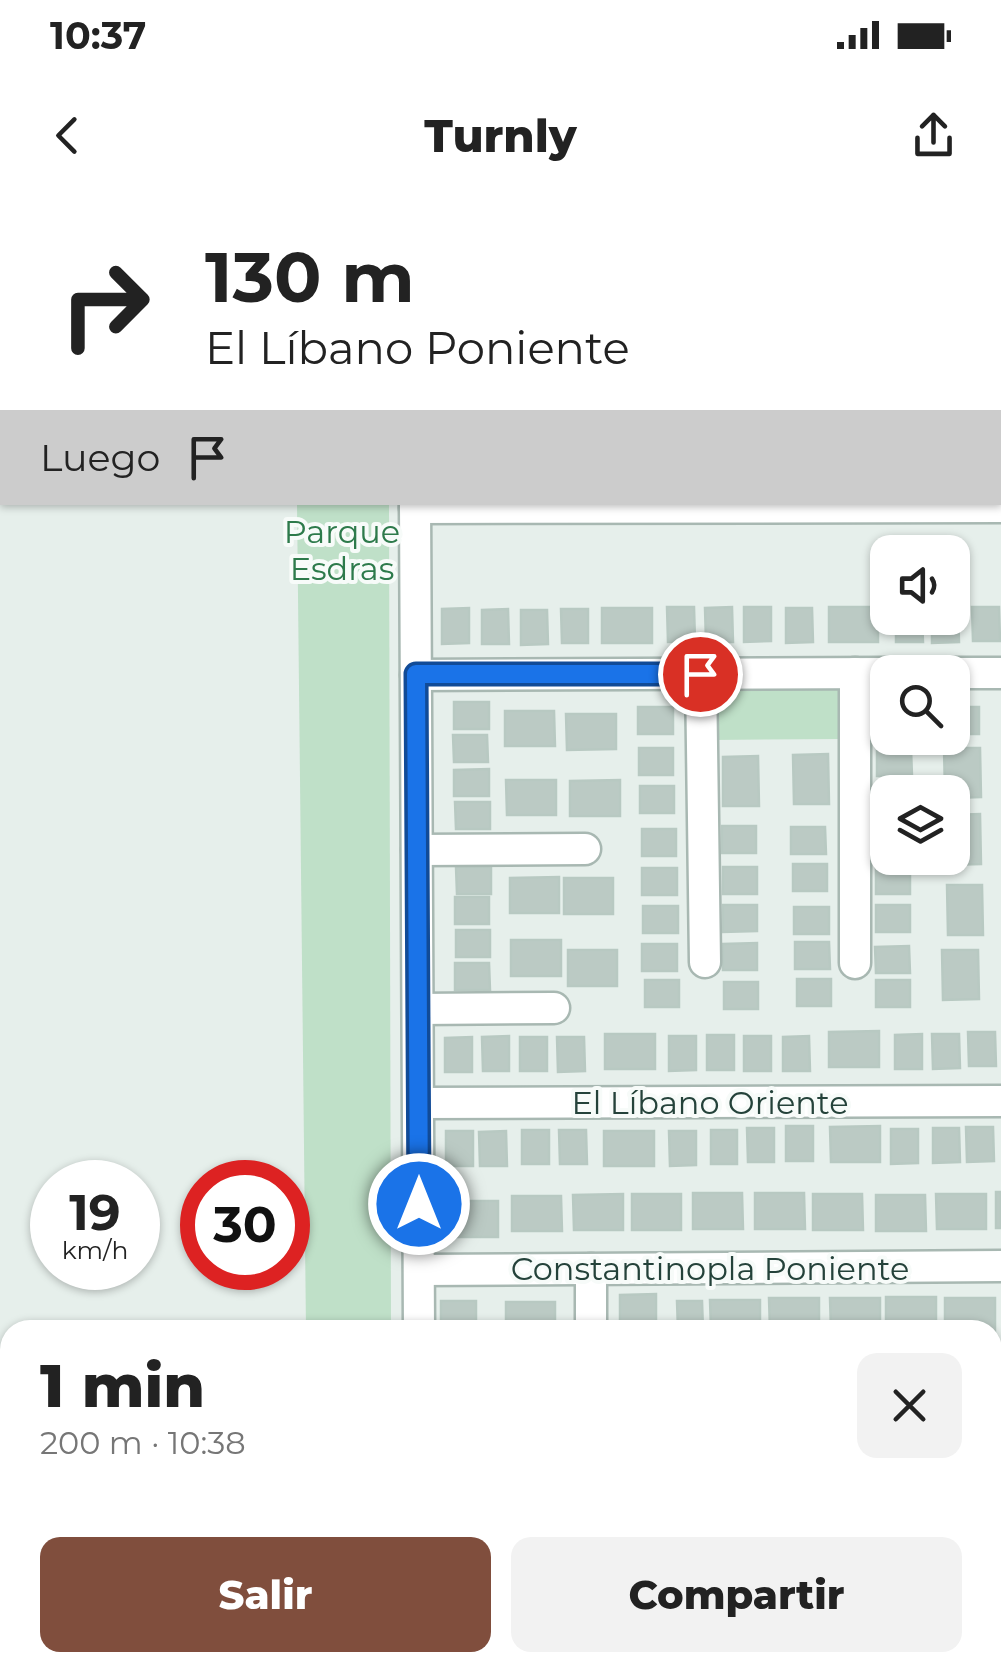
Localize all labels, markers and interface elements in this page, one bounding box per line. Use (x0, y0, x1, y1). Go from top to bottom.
text: 10:37 (50, 12, 146, 59)
icon: back (40, 108, 95, 163)
text: Turnly (424, 108, 577, 163)
icon: share (906, 108, 961, 163)
text: 130 m (205, 234, 415, 320)
icon: right (40, 240, 170, 370)
text: El Líbano Poniente (205, 320, 630, 375)
icon: arrive (180, 430, 235, 485)
text: Luego (40, 434, 160, 481)
park label: Parque Esdras (284, 512, 400, 588)
map controls (870, 535, 970, 875)
button: sound (870, 535, 970, 635)
pin (658, 632, 743, 717)
icon: arrive (673, 647, 728, 702)
button: search (870, 655, 970, 755)
button: layers (870, 775, 970, 875)
street label: El Líbano Oriente (571, 1083, 849, 1122)
position arrow (367, 1152, 471, 1256)
speed limit sign: 30 (180, 1160, 310, 1290)
text: 19 (69, 1182, 121, 1243)
text: km/h (62, 1235, 128, 1265)
street label: Constantinopla Poniente (511, 1249, 909, 1288)
text: 1 min (40, 1349, 205, 1422)
button: close (857, 1353, 962, 1458)
text: 200 m · 10:38 (40, 1423, 246, 1462)
button: Salir (40, 1537, 491, 1652)
button: Compartir (511, 1537, 962, 1652)

